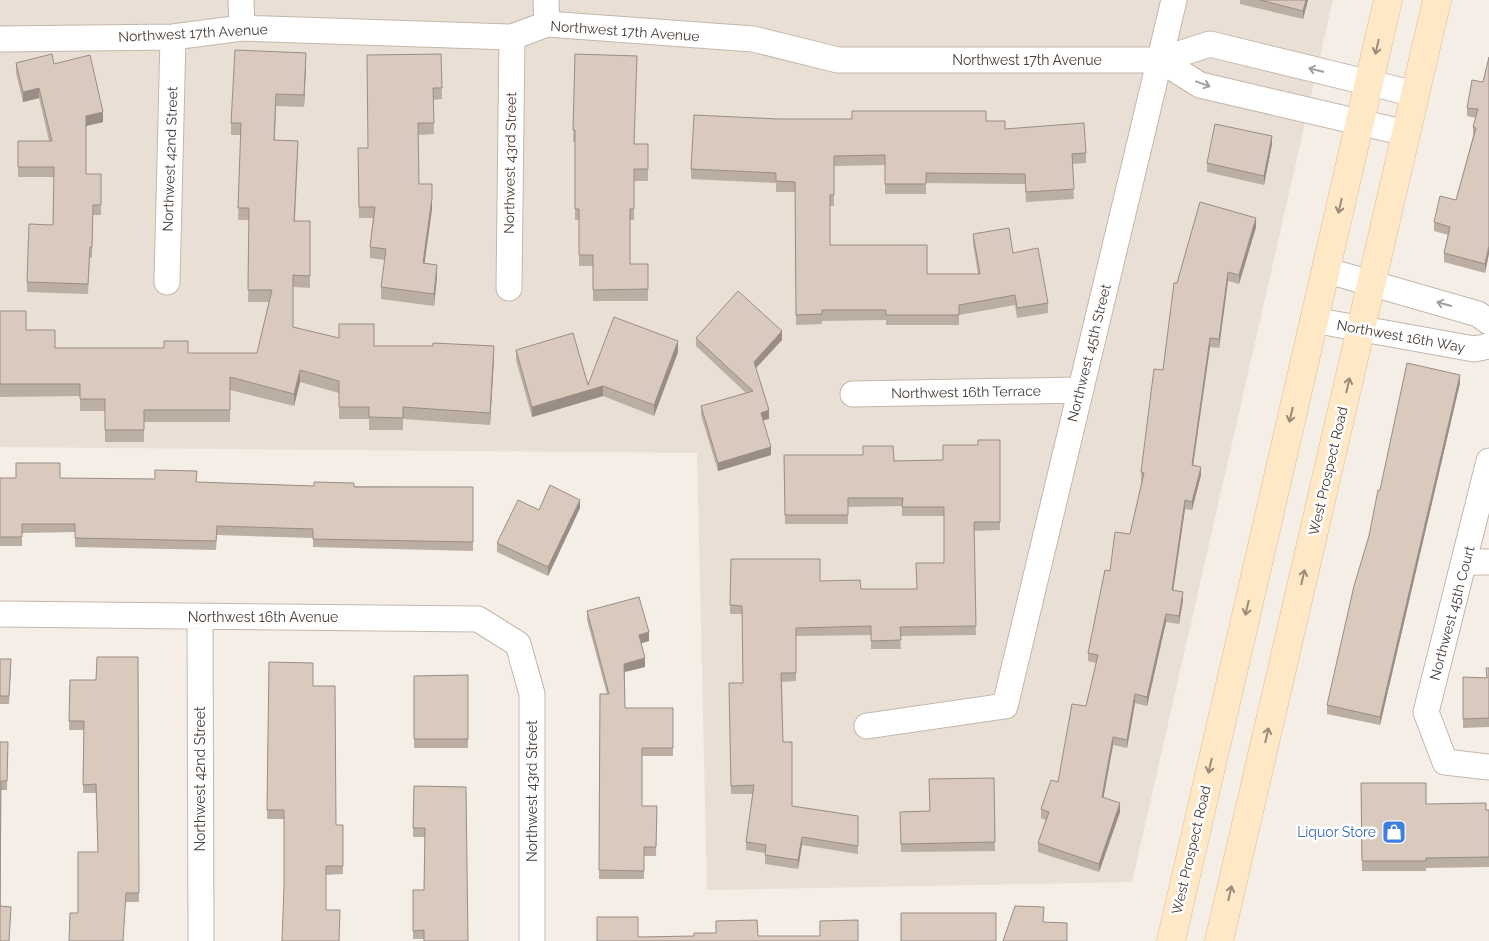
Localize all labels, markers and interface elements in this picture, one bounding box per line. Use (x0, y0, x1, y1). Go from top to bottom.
street label: Northwest 17th Avenue (550, 18, 700, 44)
street label: Northwest 17th Avenue (118, 21, 268, 45)
one-way arrow (1372, 39, 1381, 55)
street label: Northwest 17th Avenue (952, 52, 1102, 68)
one-way arrow (1309, 65, 1325, 74)
one-way arrow (1195, 80, 1210, 89)
street label: Northwest 42nd Street (159, 86, 181, 232)
street label: Northwest 43rd Street (501, 92, 519, 234)
one-way arrow (1335, 197, 1344, 213)
street label: Northwest 45th Street (1064, 282, 1114, 424)
one-way arrow (1437, 299, 1453, 309)
street label: Northwest 16th Way (1335, 317, 1467, 355)
one-way arrow (1344, 377, 1353, 393)
street label: Northwest 16th Terrace (891, 383, 1041, 401)
street label: West Prospect Road (1305, 405, 1351, 537)
one-way arrow (1286, 407, 1295, 423)
street label: Northwest 45th Court (1426, 544, 1478, 682)
one-way arrow (1299, 569, 1308, 585)
one-way arrow (1242, 599, 1251, 615)
street label: Northwest 16th Avenue (188, 609, 338, 625)
street label: Northwest 42nd Street (192, 706, 208, 852)
street label: Northwest 43rd Street (524, 720, 540, 862)
one-way arrow (1263, 728, 1272, 744)
one-way arrow (1205, 757, 1214, 773)
street label: West Prospect Road (1168, 784, 1214, 916)
shop icon: Liquor Store (1381, 819, 1407, 845)
place label: Liquor Store (1297, 824, 1376, 840)
one-way arrow (1226, 886, 1235, 902)

